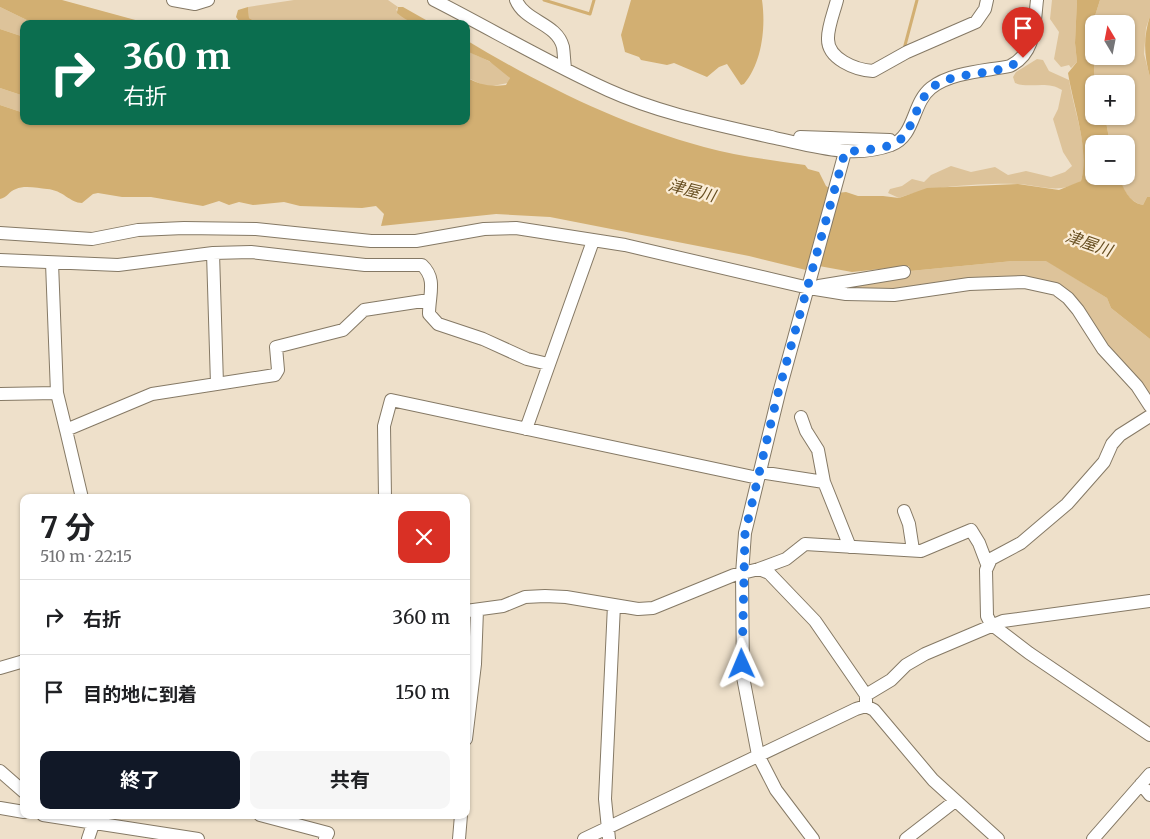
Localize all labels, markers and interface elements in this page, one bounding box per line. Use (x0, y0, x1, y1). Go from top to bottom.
pin (1002, 7, 1044, 58)
icon: arrive (1009, 14, 1037, 42)
north arrow (1085, 15, 1135, 65)
map controls (1085, 15, 1135, 185)
text: 360 m (123, 35, 231, 79)
icon: right (40, 40, 105, 105)
button: + (1085, 75, 1135, 125)
text: 右折 (123, 82, 167, 110)
button: − (1085, 135, 1135, 185)
water label: 津屋川 (666, 174, 720, 206)
water label: 津屋川 (1063, 226, 1117, 261)
text: 7 分 (40, 508, 95, 546)
button: close (398, 511, 450, 563)
text: 510 m · 22:15 (40, 546, 132, 566)
icon: right (40, 603, 68, 631)
text: 360 m (392, 605, 450, 629)
text: 右折 (83, 607, 121, 631)
position arrow (715, 637, 767, 689)
icon: arrive (40, 678, 68, 706)
text: 150 m (396, 680, 450, 704)
text: 目的地に到着 (83, 682, 197, 706)
button: 終了 (40, 751, 240, 809)
button: 共有 (250, 751, 450, 809)

